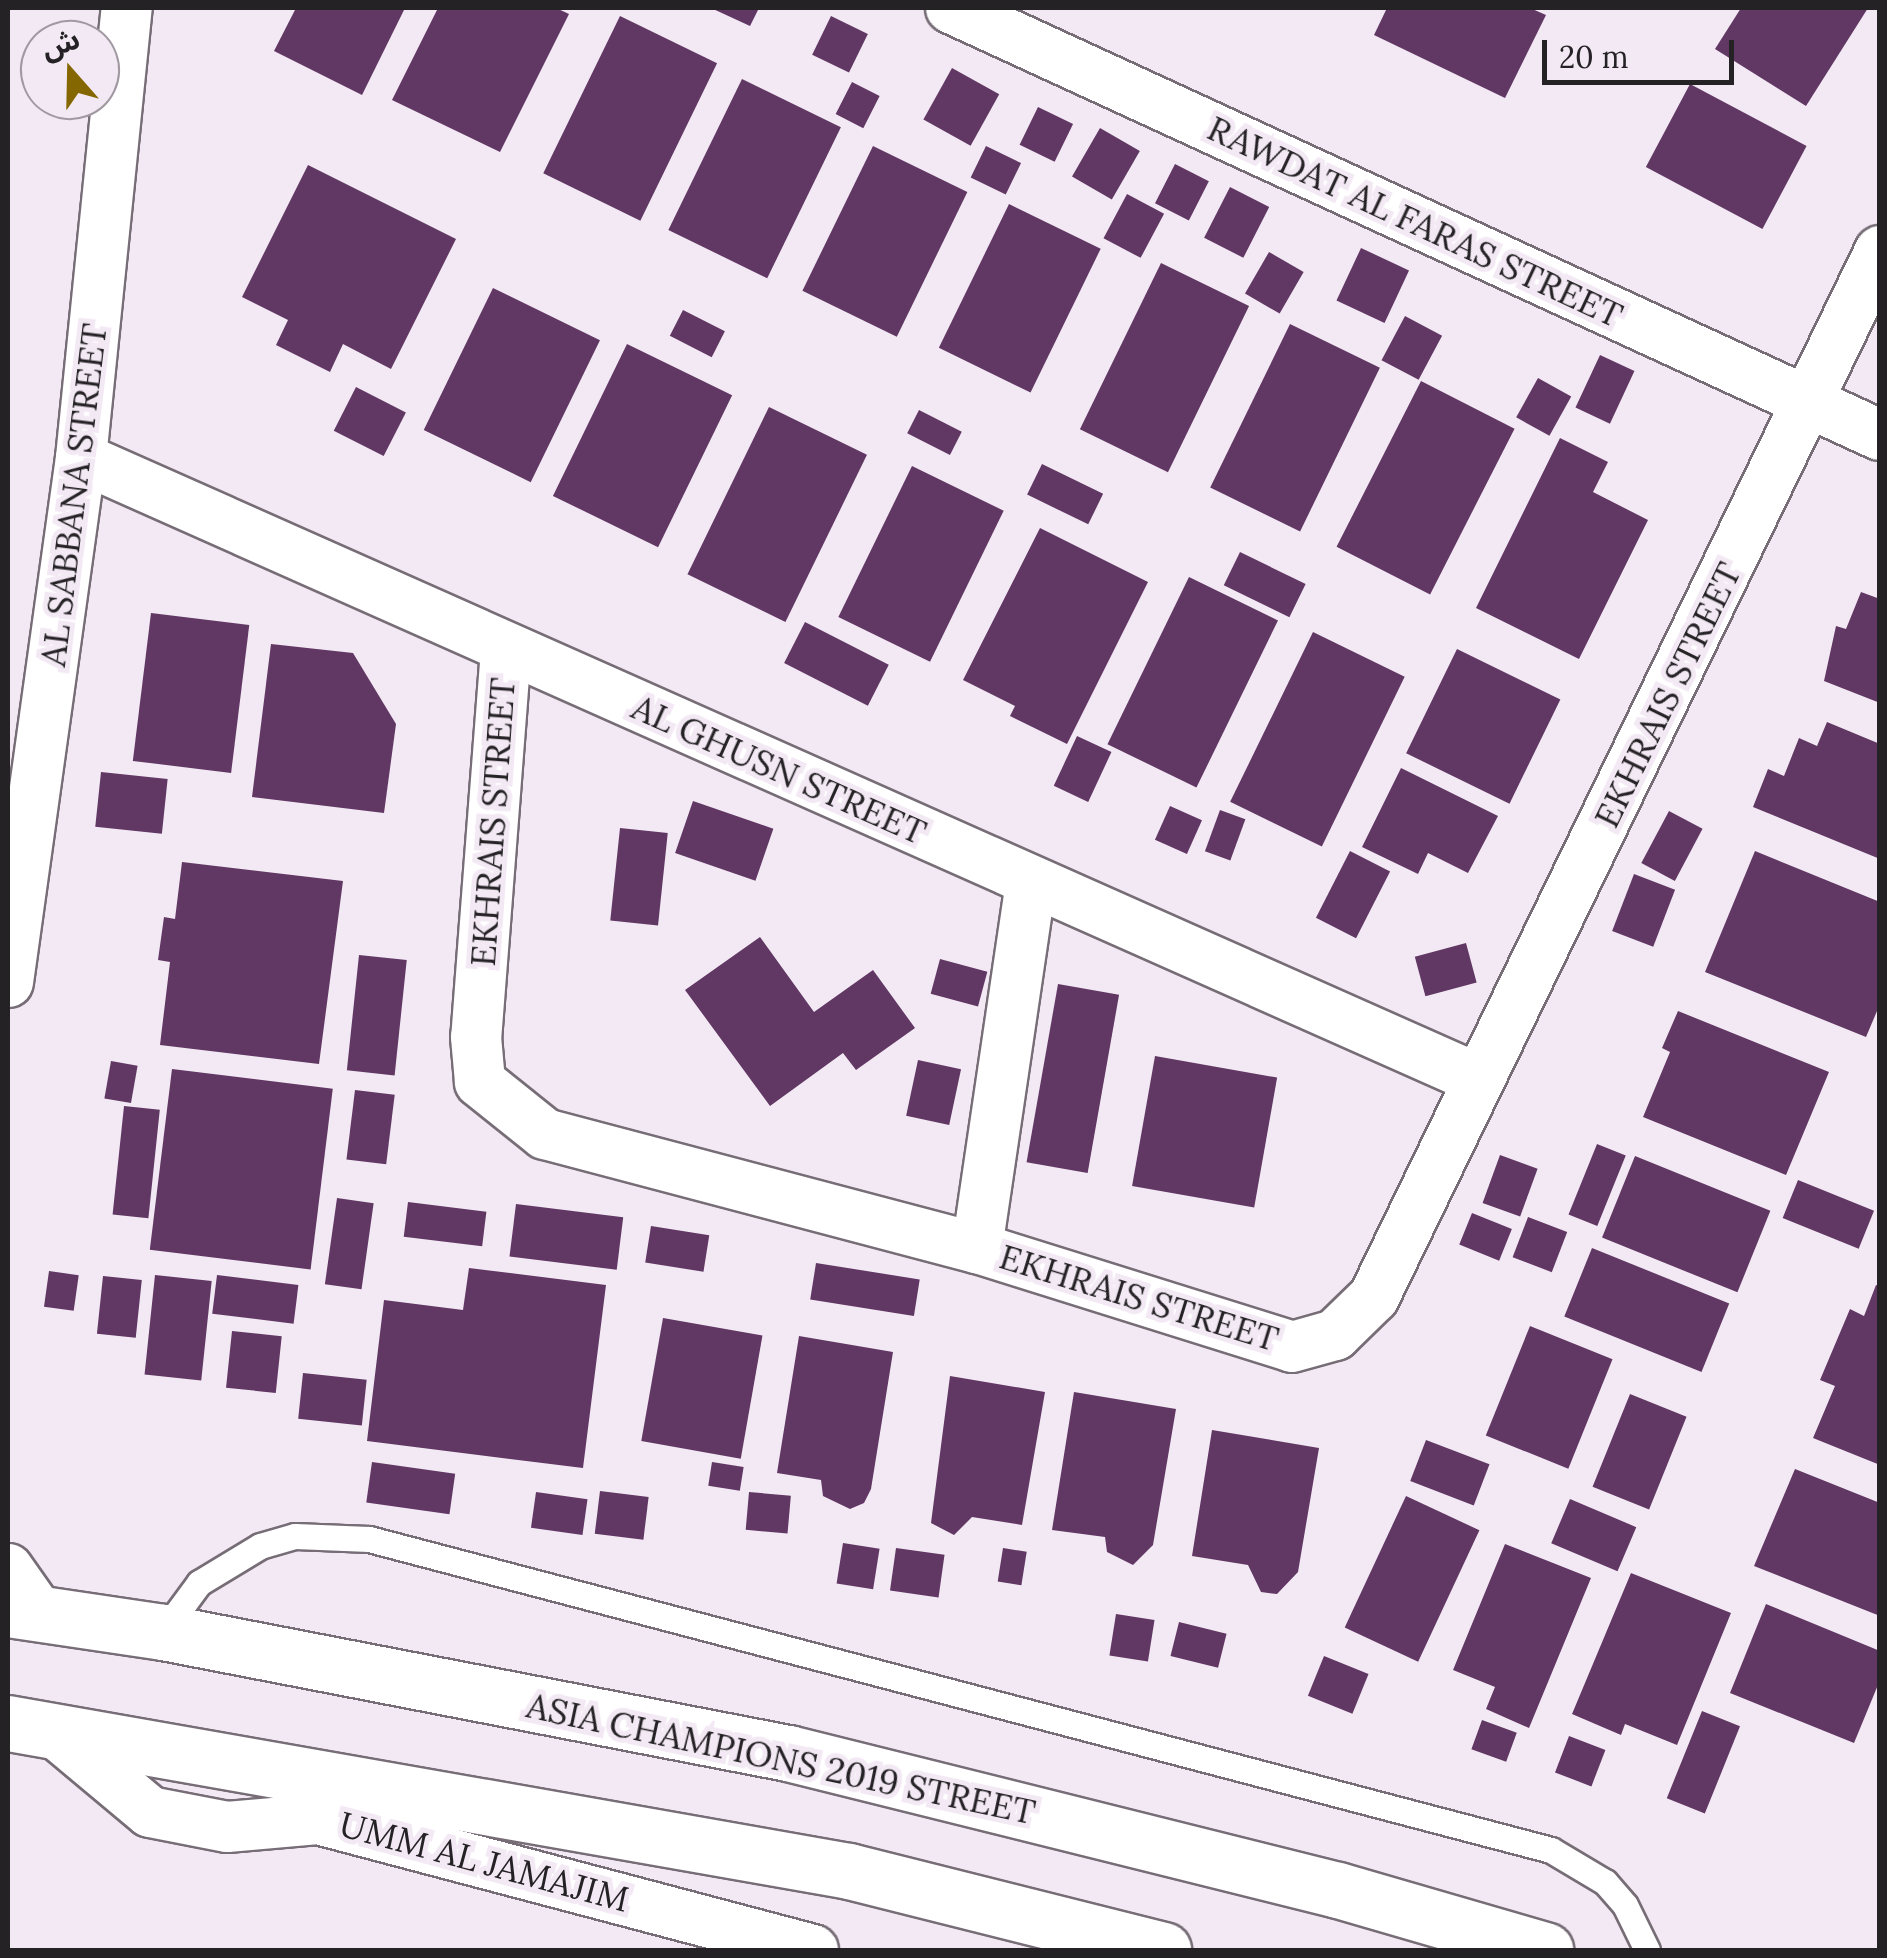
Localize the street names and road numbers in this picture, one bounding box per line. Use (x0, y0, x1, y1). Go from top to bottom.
street label: RAWDAT AL FARAS STREET (1201, 107, 1629, 337)
street label: AL SABBANA STREET (32, 321, 116, 669)
street label: EKHRAIS STREET (1586, 556, 1750, 834)
street label: EKHRAIS STREET (462, 676, 524, 968)
street label: AL GHUSN STREET (625, 686, 933, 854)
street label: EKHRAIS STREET (994, 1236, 1284, 1360)
street label: ASIA CHAMPIONS 2019 STREET (523, 1685, 1039, 1833)
street label: UMM AL JAMAJIM (335, 1803, 633, 1921)

